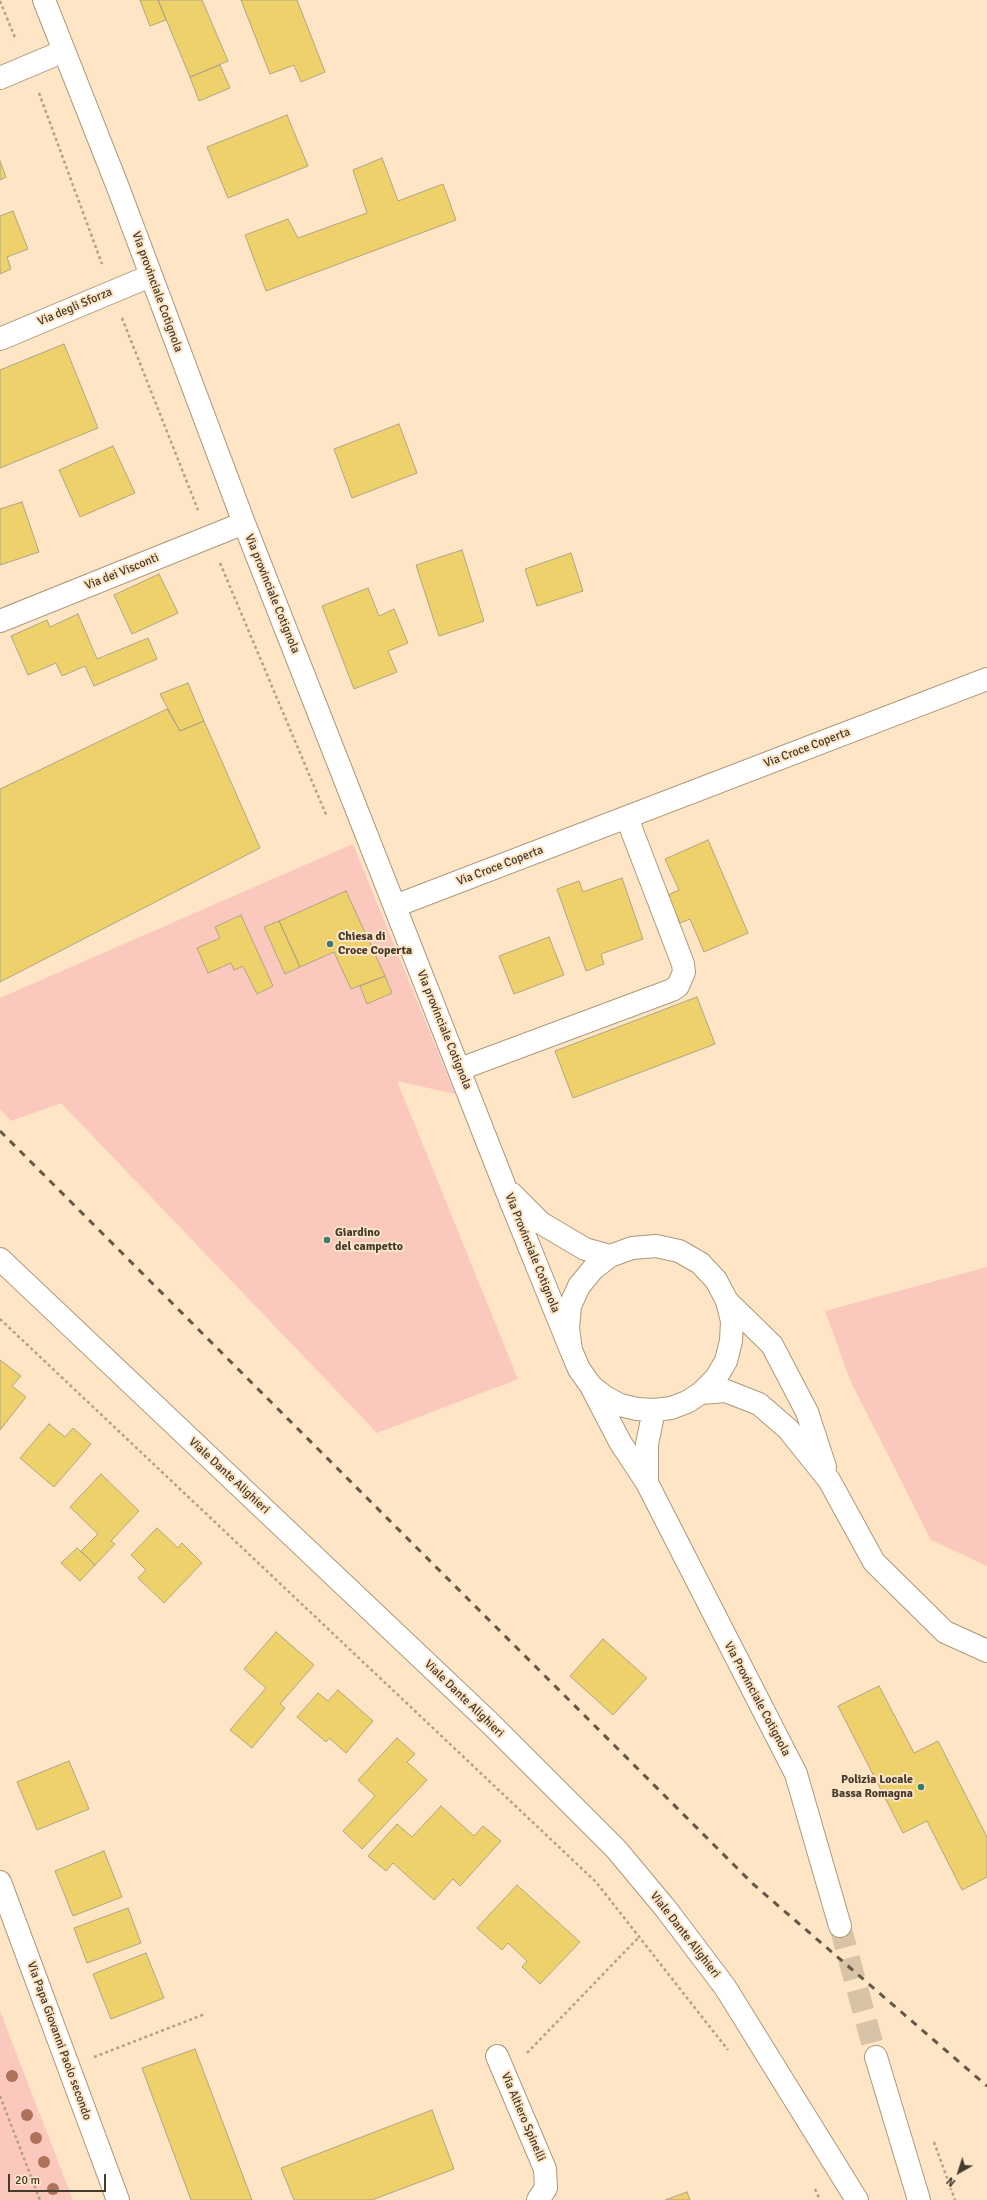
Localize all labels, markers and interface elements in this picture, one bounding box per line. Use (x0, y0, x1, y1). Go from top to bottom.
street label: Via provinciale Cotignola (128, 230, 186, 354)
street label: Via degli Sforza (36, 285, 114, 329)
street label: Via provinciale Cotignola (241, 532, 303, 656)
street label: Via dei Visconti (83, 551, 161, 593)
street label: Via Croce Coperta (762, 725, 852, 771)
street label: Via Croce Coperta (455, 843, 545, 889)
place label: Chiesa di Croce Coperta (338, 930, 412, 958)
marker: Chiesa di Croce Coperta (325, 939, 335, 949)
street label: Via provinciale Cotignola (413, 968, 475, 1092)
street label: Via Provinciale Cotignola (501, 1191, 563, 1315)
place label: Giardino del campetto (335, 1226, 403, 1254)
marker: Giardino del campetto (322, 1235, 332, 1245)
street label: Viale Dante Alighieri (186, 1435, 272, 1517)
street label: Via Provinciale Cotignola (721, 1639, 793, 1759)
street label: Viale Dante Alighieri (421, 1657, 507, 1741)
place label: Polizia Locale Bassa Romagna (832, 1773, 913, 1801)
marker: Polizia Locale Bassa Romagna (916, 1782, 926, 1792)
street label: Viale Dante Alighieri (647, 1889, 723, 1981)
street label: Via Papa Giovanni Paolo secondo (24, 1960, 94, 2122)
street label: Via Altiero Spinelli (498, 2070, 548, 2164)
north arrow (939, 2152, 979, 2192)
scale bar (10, 2166, 108, 2192)
text: 20 m (15, 2173, 40, 2188)
text: N (944, 2174, 958, 2189)

